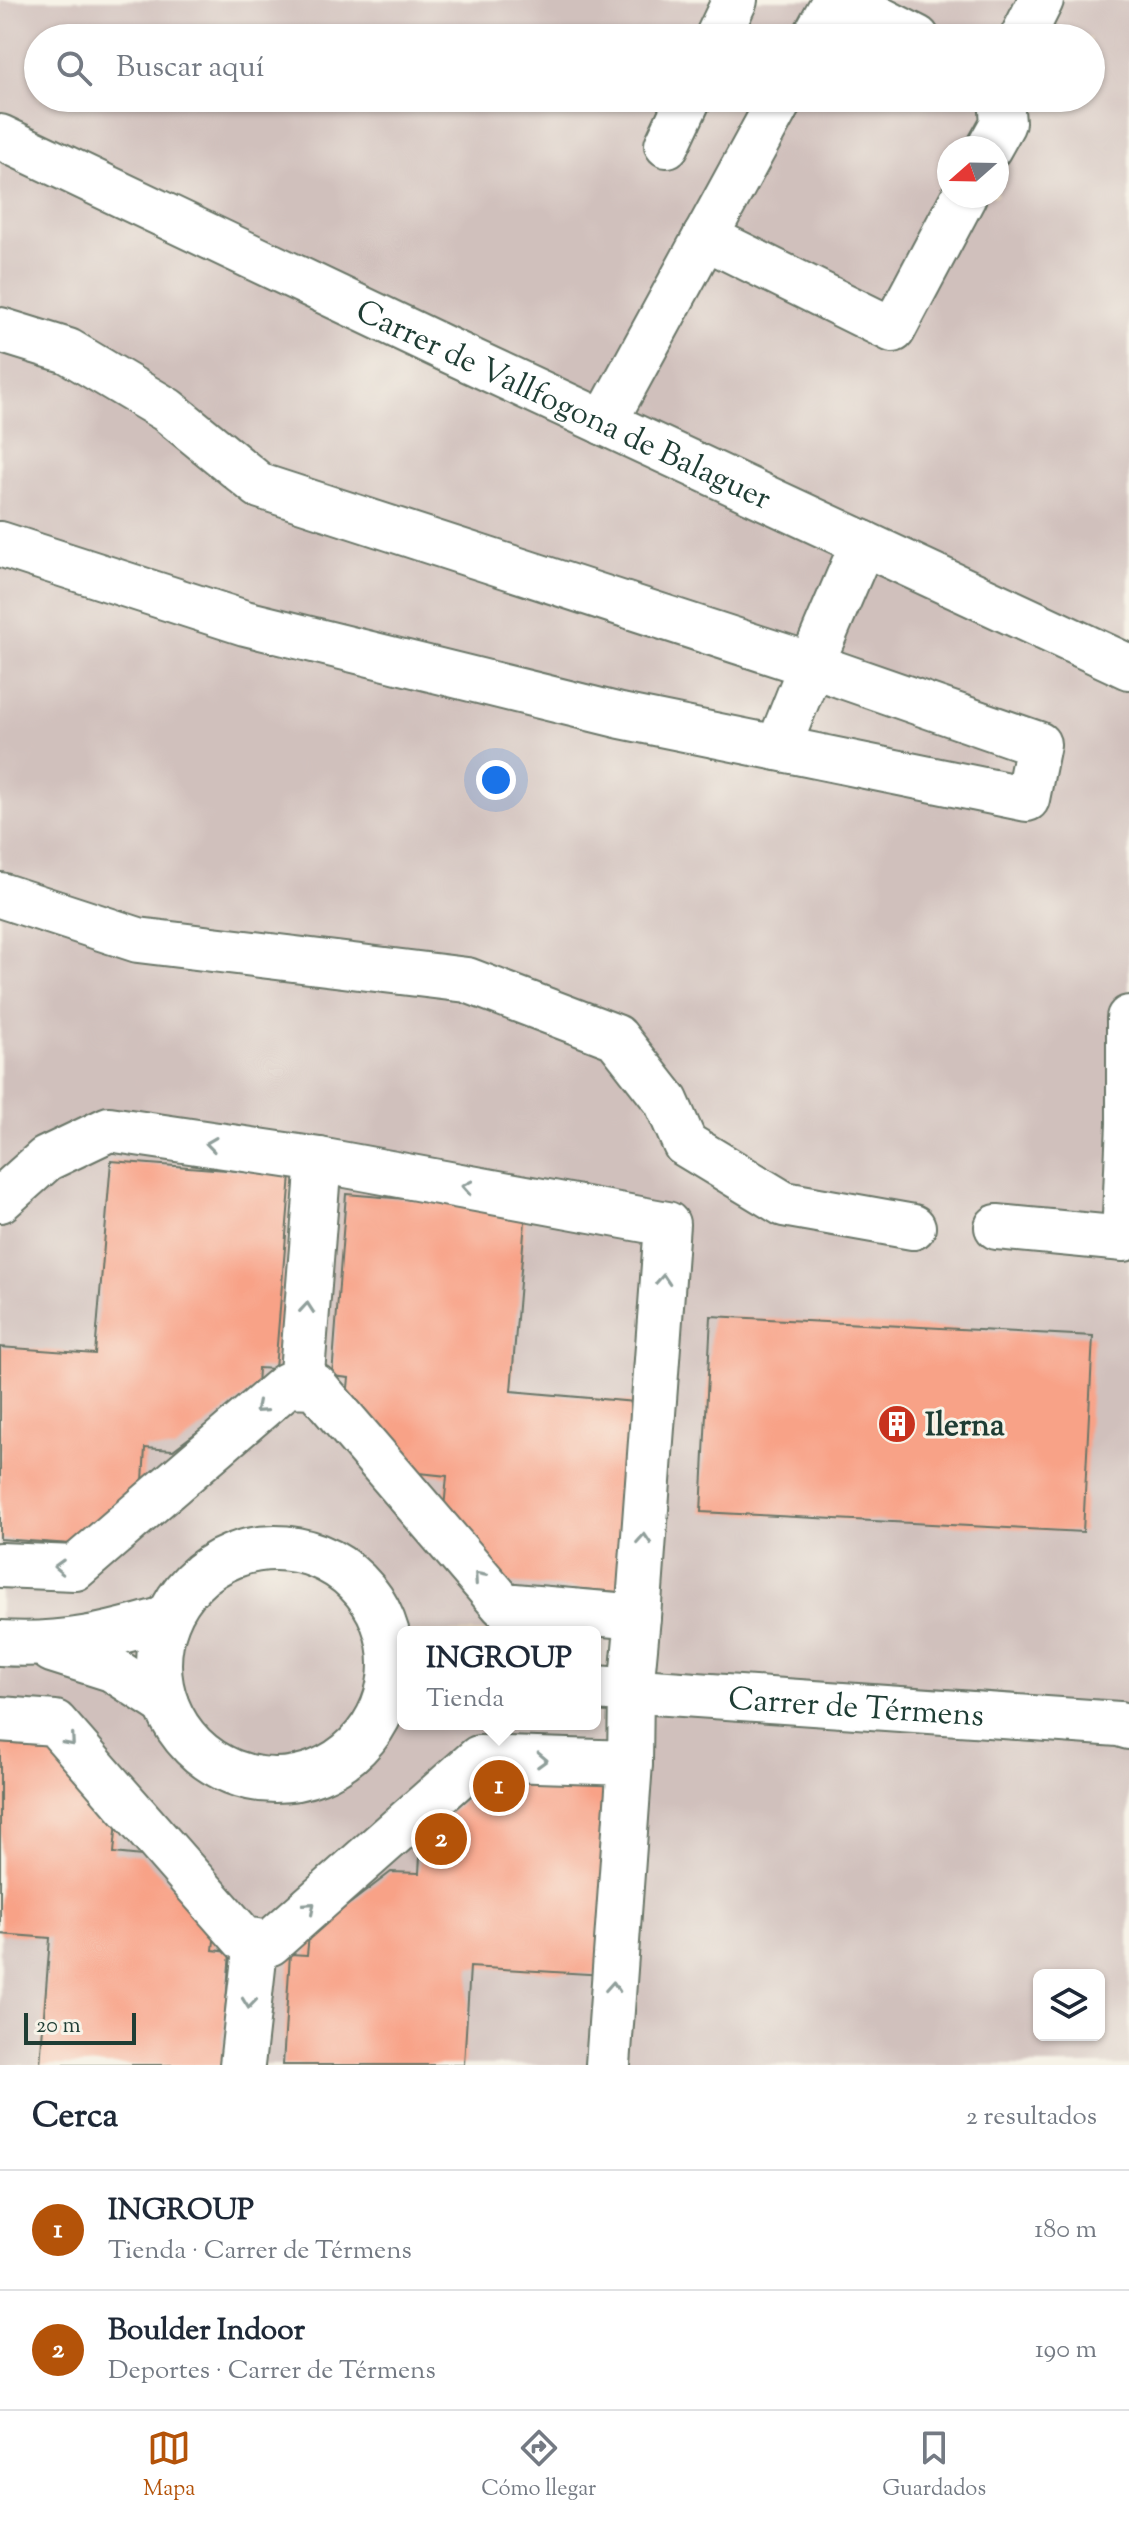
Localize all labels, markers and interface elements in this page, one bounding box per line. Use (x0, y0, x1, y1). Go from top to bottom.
search box (24, 24, 1105, 112)
icon: search (52, 46, 96, 90)
text: Buscar aquí (116, 47, 264, 90)
north arrow (937, 136, 1009, 208)
street label: Carrer de Vallfogona de Balaguer (348, 289, 778, 523)
your location (476, 760, 516, 800)
one-way arrow (204, 1136, 217, 1153)
one-way arrow (460, 1180, 474, 1197)
one-way arrow (654, 1273, 671, 1286)
one-way arrow (299, 1301, 316, 1314)
one-way arrow (254, 1398, 269, 1413)
building icon: Ilerna (876, 1403, 918, 1445)
place label: Ilerna (925, 1404, 1005, 1450)
one-way arrow (635, 1533, 652, 1546)
one-way arrow (52, 1559, 65, 1576)
one-way arrow (474, 1572, 489, 1587)
popup (397, 1626, 601, 1730)
text: INGROUP (426, 1638, 572, 1681)
street label: Carrer de Térmens (727, 1677, 986, 1741)
text: Tienda (426, 1681, 504, 1718)
one-way arrow (60, 1731, 75, 1746)
one-way arrow (536, 1752, 549, 1769)
pin: 1 (473, 1756, 525, 1816)
pin: 2 (415, 1809, 467, 1869)
one-way arrow (301, 1902, 316, 1917)
map controls (1033, 1969, 1105, 2041)
button: layers (1033, 1969, 1105, 2041)
one-way arrow (604, 1980, 621, 1993)
one-way arrow (241, 1997, 258, 2010)
scale bar (24, 2009, 136, 2045)
text: 20 m (36, 2011, 81, 2043)
text: Cerca (32, 2093, 118, 2142)
text: 2 resultados (966, 2099, 1097, 2136)
text: INGROUP (108, 2190, 254, 2233)
text: 1 (54, 2212, 62, 2249)
text: 180 m (1034, 2212, 1097, 2249)
text: Tienda · Carrer de Térmens (108, 2233, 412, 2270)
text: Boulder Indoor (108, 2310, 305, 2353)
text: 2 (52, 2332, 64, 2369)
text: 190 m (1035, 2332, 1097, 2369)
text: Deportes · Carrer de Térmens (108, 2353, 436, 2390)
tab: Mapa (143, 2426, 195, 2506)
tab: Cómo llegar (481, 2426, 596, 2506)
tab: Guardados (882, 2426, 986, 2506)

